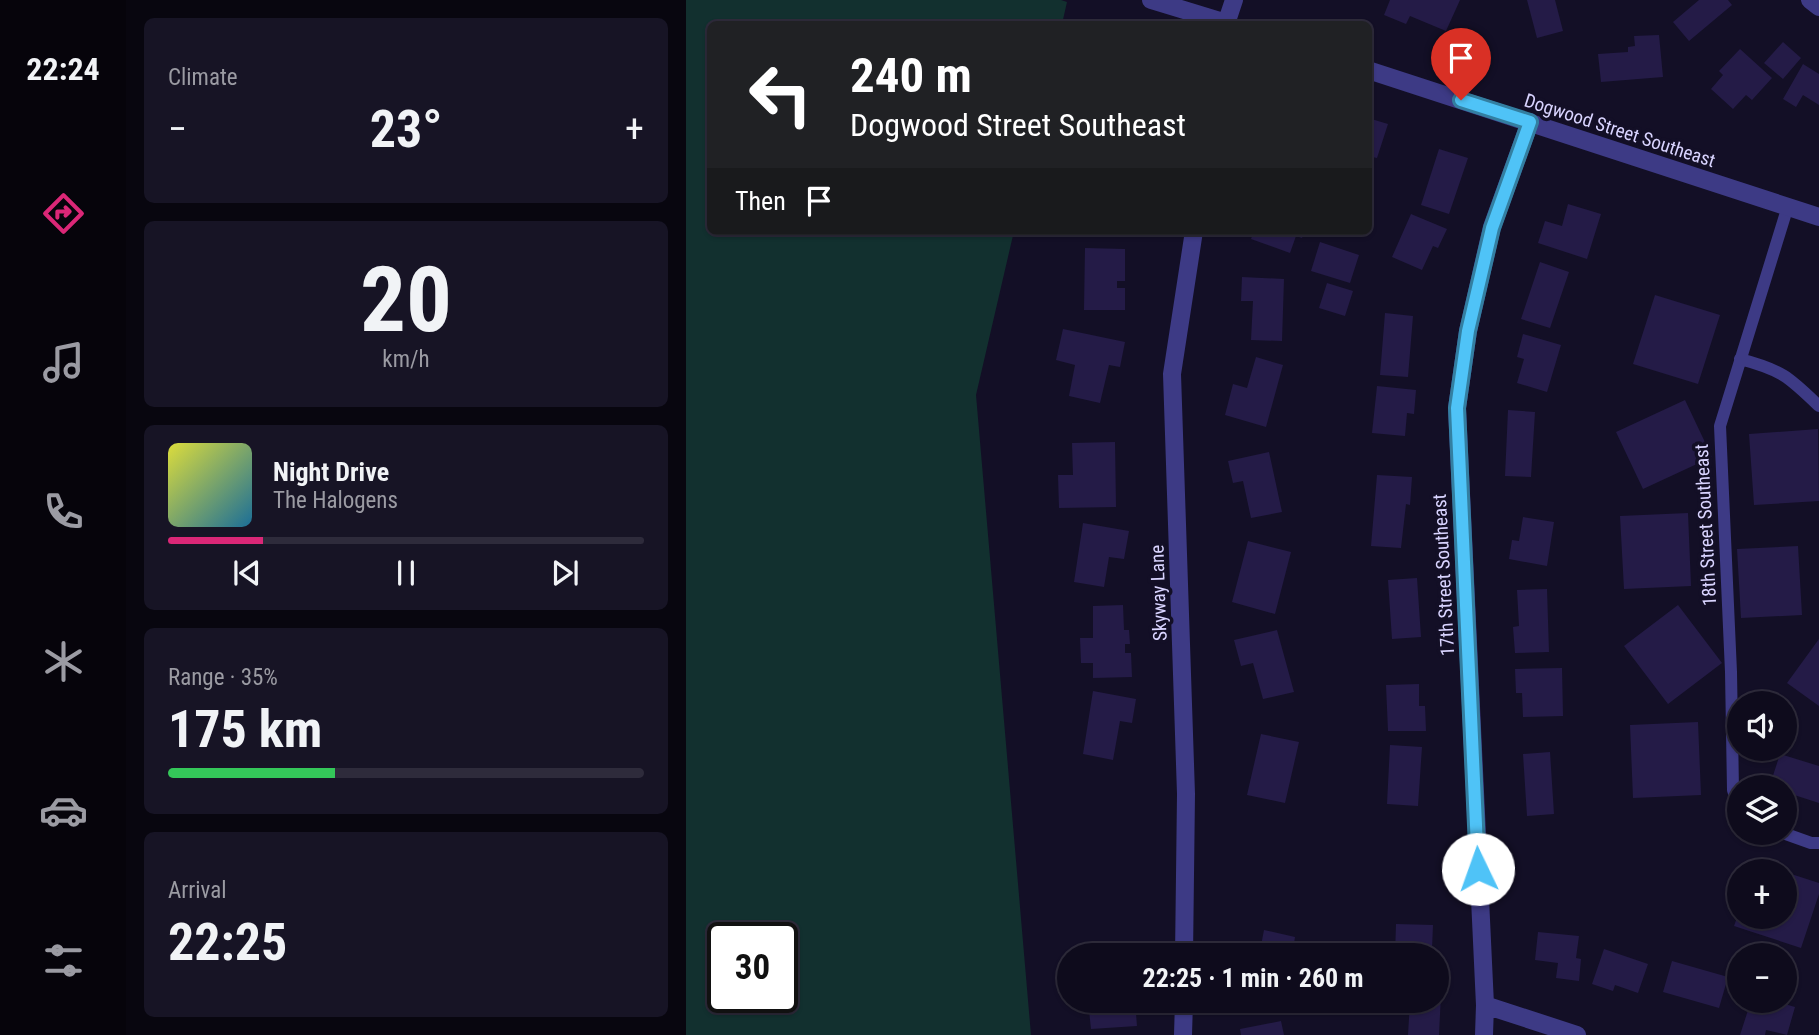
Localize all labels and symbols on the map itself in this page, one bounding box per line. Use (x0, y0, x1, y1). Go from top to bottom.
pin (1431, 28, 1491, 100)
street label: Dogwood Street Southeast (1521, 89, 1718, 172)
street label: 18th Street Southeast (1690, 443, 1721, 607)
street label: 17th Street Southeast (1428, 493, 1459, 657)
street label: Skyway Lane (1145, 544, 1172, 641)
position arrow (1441, 832, 1515, 906)
speed limit sign: 30 (707, 922, 798, 1013)

